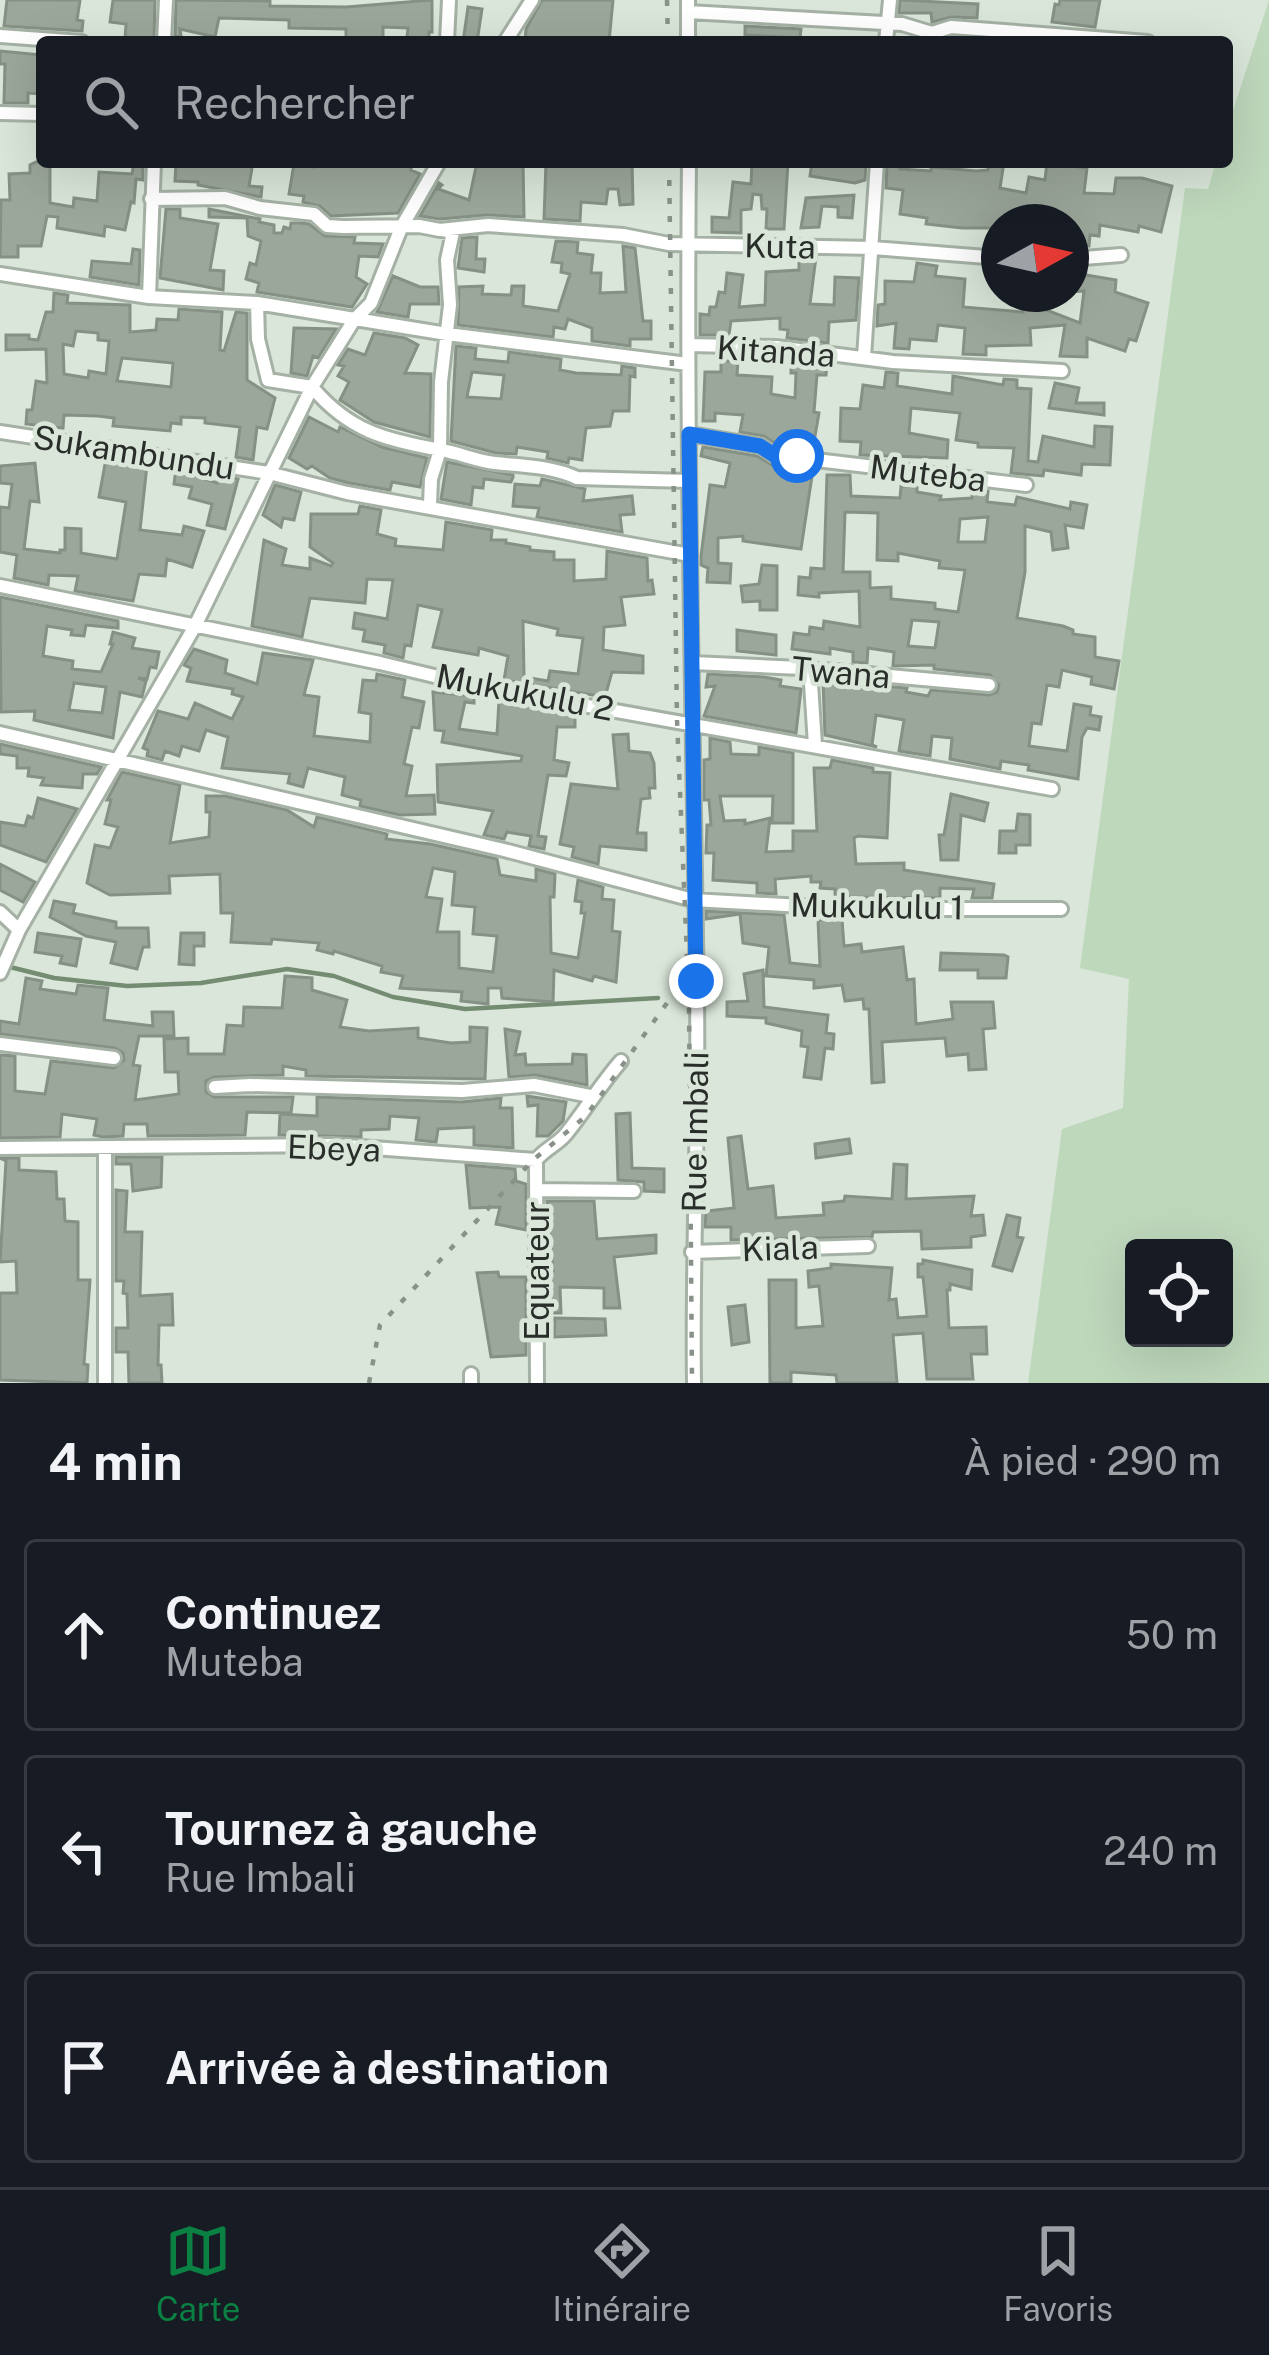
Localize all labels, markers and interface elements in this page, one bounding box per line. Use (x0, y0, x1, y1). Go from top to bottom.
search box (36, 36, 1233, 168)
icon: search (78, 69, 144, 135)
text: Rechercher (174, 76, 415, 129)
north arrow (981, 204, 1089, 312)
street label: Kuta (744, 226, 816, 266)
street label: Kitanda (715, 328, 837, 374)
street label: Sukambundu (31, 417, 237, 487)
route start (770, 429, 824, 483)
street label: Muteba (868, 447, 988, 499)
street label: Twana (790, 649, 892, 695)
street label: Mukukulu 2 (433, 656, 617, 728)
street label: Mukukulu 1 (790, 885, 964, 927)
route end (669, 954, 723, 1008)
street label: Rue Imbali (675, 1051, 715, 1213)
street label: Ebeya (287, 1127, 381, 1169)
street label: Equateur (518, 1201, 556, 1341)
street label: Kiala (741, 1228, 819, 1268)
map controls (1125, 1239, 1233, 1347)
button: locate (1125, 1239, 1233, 1347)
text: 4 min (48, 1432, 183, 1491)
text: À pied · 290 m (964, 1438, 1221, 1484)
text: Continuez (165, 1586, 381, 1639)
icon: ahead (51, 1602, 117, 1668)
text: 50 m (1126, 1612, 1218, 1658)
text: Muteba (165, 1639, 304, 1685)
text: Tournez à gauche (165, 1802, 538, 1855)
icon: left (51, 1818, 117, 1884)
text: 240 m (1103, 1828, 1218, 1874)
text: Rue Imbali (165, 1855, 356, 1901)
icon: arrive (51, 2034, 117, 2100)
text: Arrivée à destination (165, 2041, 609, 2094)
tab: Carte (156, 2218, 240, 2328)
tab: Itinéraire (553, 2218, 691, 2328)
tab: Favoris (1003, 2218, 1113, 2328)

